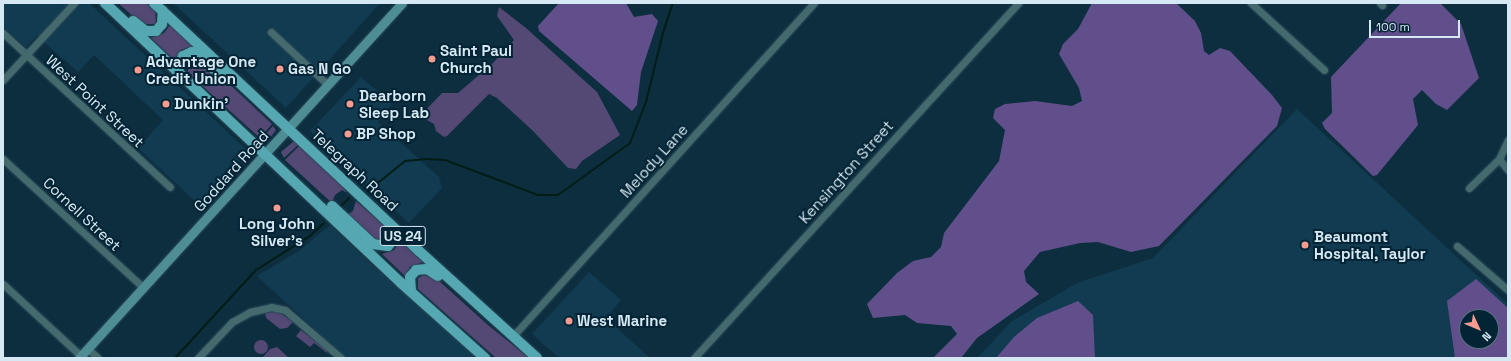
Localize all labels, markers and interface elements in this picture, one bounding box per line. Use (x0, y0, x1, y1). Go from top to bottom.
scale bar (1371, 12, 1462, 38)
text: 100 m (1376, 19, 1410, 35)
place label: Saint Paul Church (440, 41, 512, 76)
street label: West Point Street (42, 51, 148, 151)
place label: Advantage One Credit Union (146, 52, 256, 87)
marker: Saint Paul Church (427, 54, 437, 64)
place label: Gas N Go (288, 60, 351, 78)
marker: Gas N Go (275, 64, 285, 74)
marker: Advantage One Credit Union (133, 65, 143, 75)
place label: Dearborn Sleep Lab (359, 86, 429, 121)
place label: Dunkin' (174, 95, 228, 113)
marker: Dearborn Sleep Lab (344, 98, 356, 110)
marker: Dunkin' (161, 99, 171, 109)
street label: Kensington Street (795, 117, 897, 227)
street label: Melody Lane (616, 121, 692, 201)
street label: Telegraph Road (308, 125, 402, 215)
place label: BP Shop (356, 125, 416, 143)
street label: Goddard Road (190, 127, 272, 215)
marker: BP Shop (343, 129, 353, 139)
street label: Cornell Street (39, 173, 125, 255)
marker: Long John Silver's (272, 203, 282, 213)
place label: Long John Silver's (239, 214, 315, 249)
road number: US 24 (379, 224, 427, 248)
place label: Beaumont Hospital, Taylor (1314, 227, 1426, 262)
marker: Beaumont Hospital, Taylor (1299, 239, 1311, 251)
north arrow (1459, 309, 1499, 349)
place label: West Marine (577, 312, 667, 330)
marker: West Marine (564, 316, 574, 326)
text: N (1479, 329, 1495, 344)

